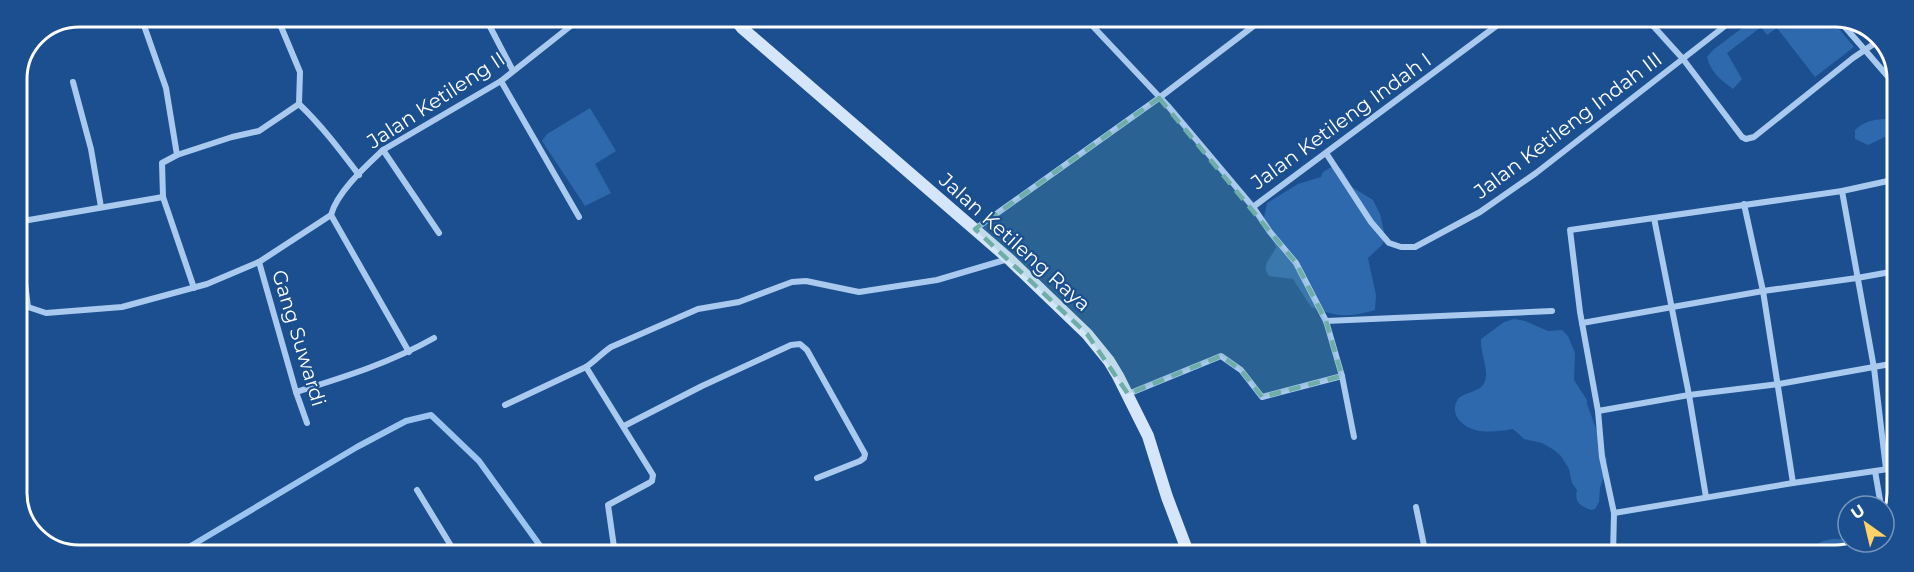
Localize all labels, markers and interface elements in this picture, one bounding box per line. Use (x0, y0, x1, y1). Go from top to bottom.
street label: Jalan Ketileng II (362, 47, 509, 154)
street label: Jalan Ketileng Indah III (1469, 47, 1667, 204)
street label: Jalan Ketileng Indah I (1245, 48, 1436, 195)
street label: Jalan Ketileng Raya (934, 167, 1095, 316)
street label: Gang Suwardi (267, 267, 331, 409)
north arrow (1836, 494, 1896, 554)
text: U (1847, 501, 1868, 523)

